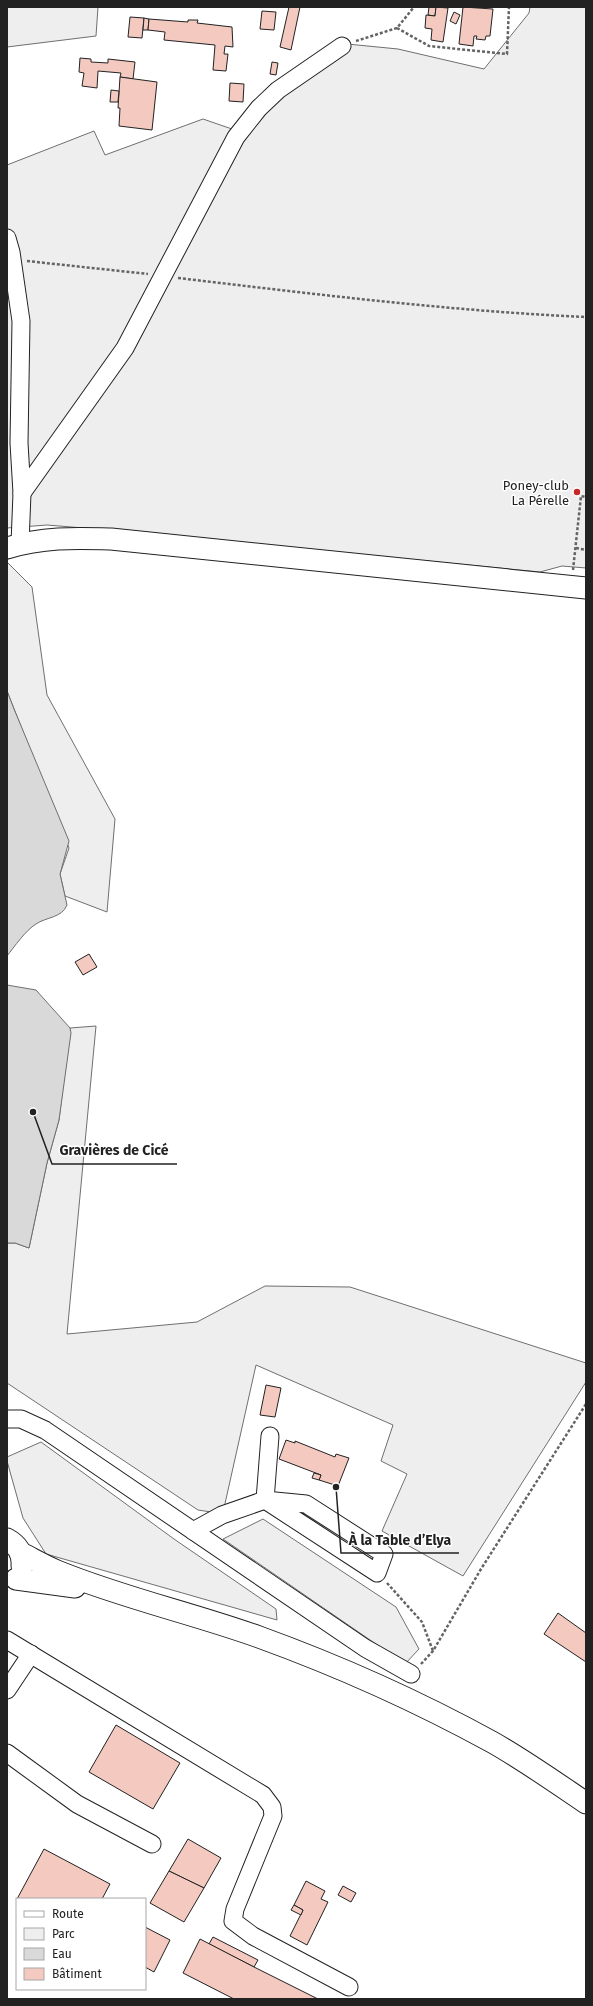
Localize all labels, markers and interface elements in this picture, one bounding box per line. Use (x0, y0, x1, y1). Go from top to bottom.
place label: Poney-club La Pérelle (503, 478, 569, 508)
marker: Poney-club La Pérelle (572, 487, 582, 497)
callout: Gravières de Cicé (52, 1138, 177, 1164)
text: Gravières de Cicé (59, 1142, 169, 1159)
callout: À la Table d’Elya (341, 1527, 459, 1553)
text: À la Table d’Elya (348, 1531, 452, 1549)
legend (16, 1898, 146, 1990)
text: Route (52, 1907, 84, 1921)
text: Parc (52, 1927, 75, 1941)
text: Eau (52, 1947, 72, 1961)
text: Bâtiment (52, 1967, 102, 1981)

